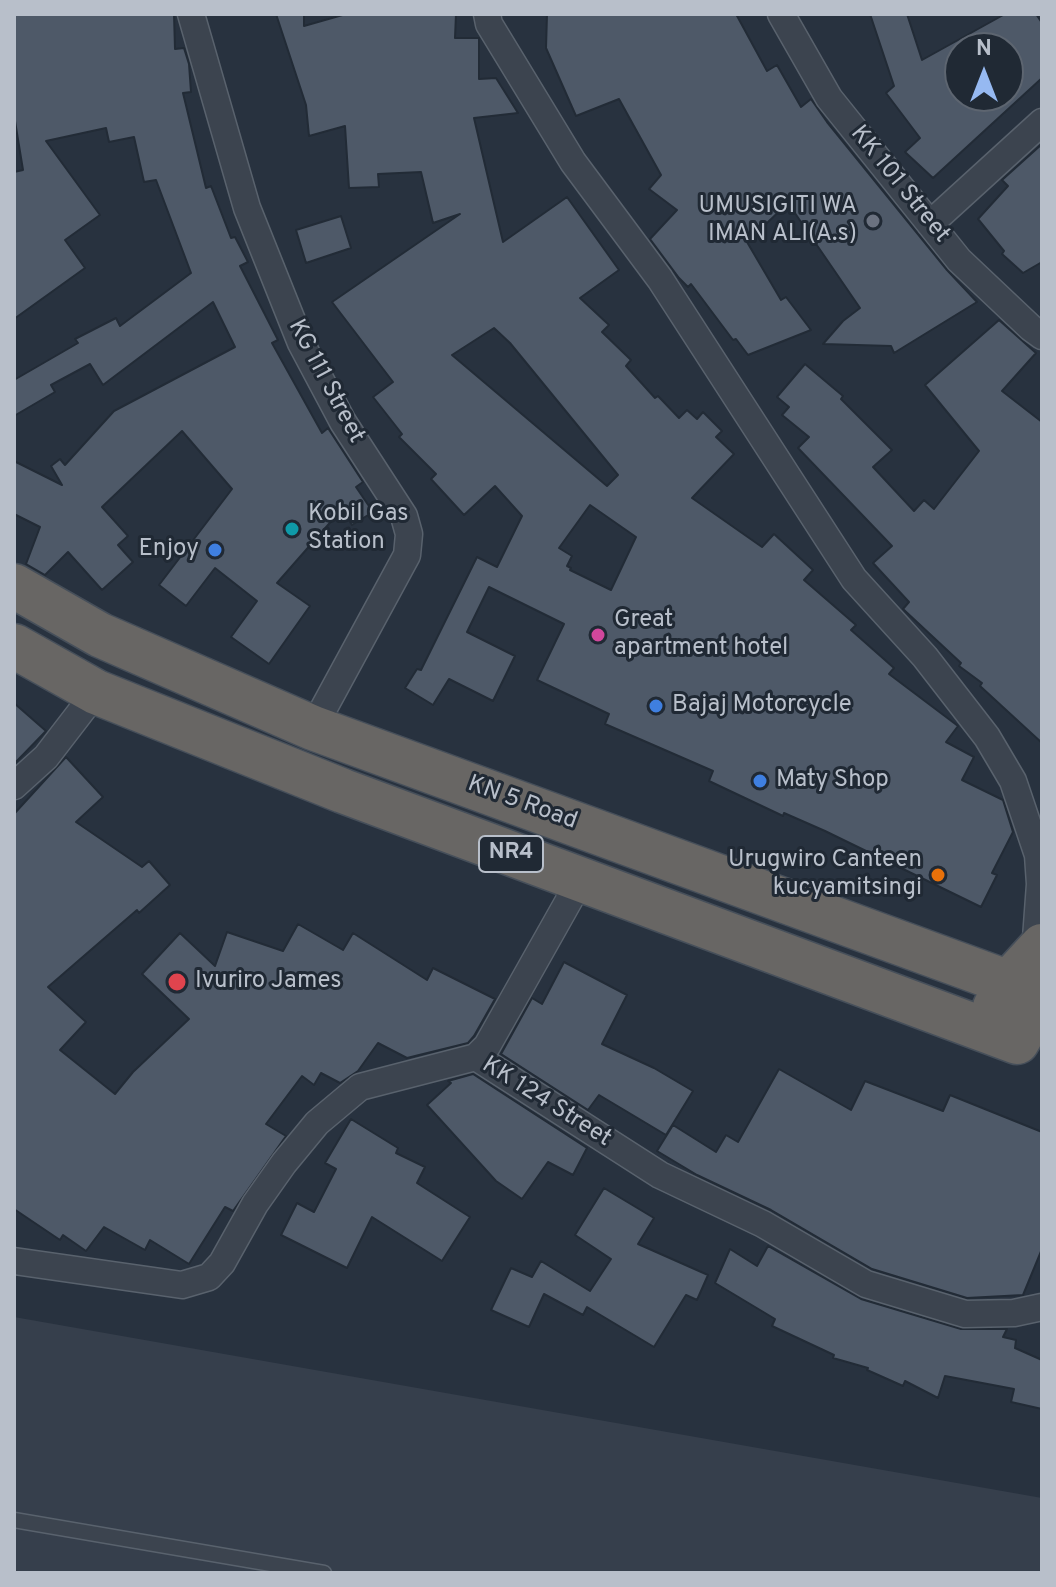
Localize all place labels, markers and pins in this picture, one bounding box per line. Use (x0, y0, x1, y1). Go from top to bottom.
place label: UMUSIGITI WA IMAN ALI(A.s) (699, 193, 857, 249)
marker: UMUSIGITI WA IMAN ALI(A.s) (864, 212, 882, 230)
place label: Kobil Gas Station (308, 501, 409, 557)
marker: Kobil Gas Station (283, 520, 301, 538)
place label: Enjoy (138, 536, 199, 564)
marker: Enjoy (206, 541, 224, 559)
place label: Great apartment hotel (614, 607, 788, 663)
marker: Great apartment hotel (589, 626, 607, 644)
place label: Bajaj Motorcycle (672, 692, 852, 720)
marker: Bajaj Motorcycle (647, 697, 665, 715)
place label: Maty Shop (776, 767, 889, 795)
marker: Maty Shop (751, 772, 769, 790)
place label: Urugwiro Canteen kucyamitsingi (728, 847, 922, 903)
marker: Urugwiro Canteen kucyamitsingi (929, 866, 947, 884)
place label: Ivuriro James (195, 968, 341, 996)
marker: Ivuriro James (166, 971, 188, 993)

